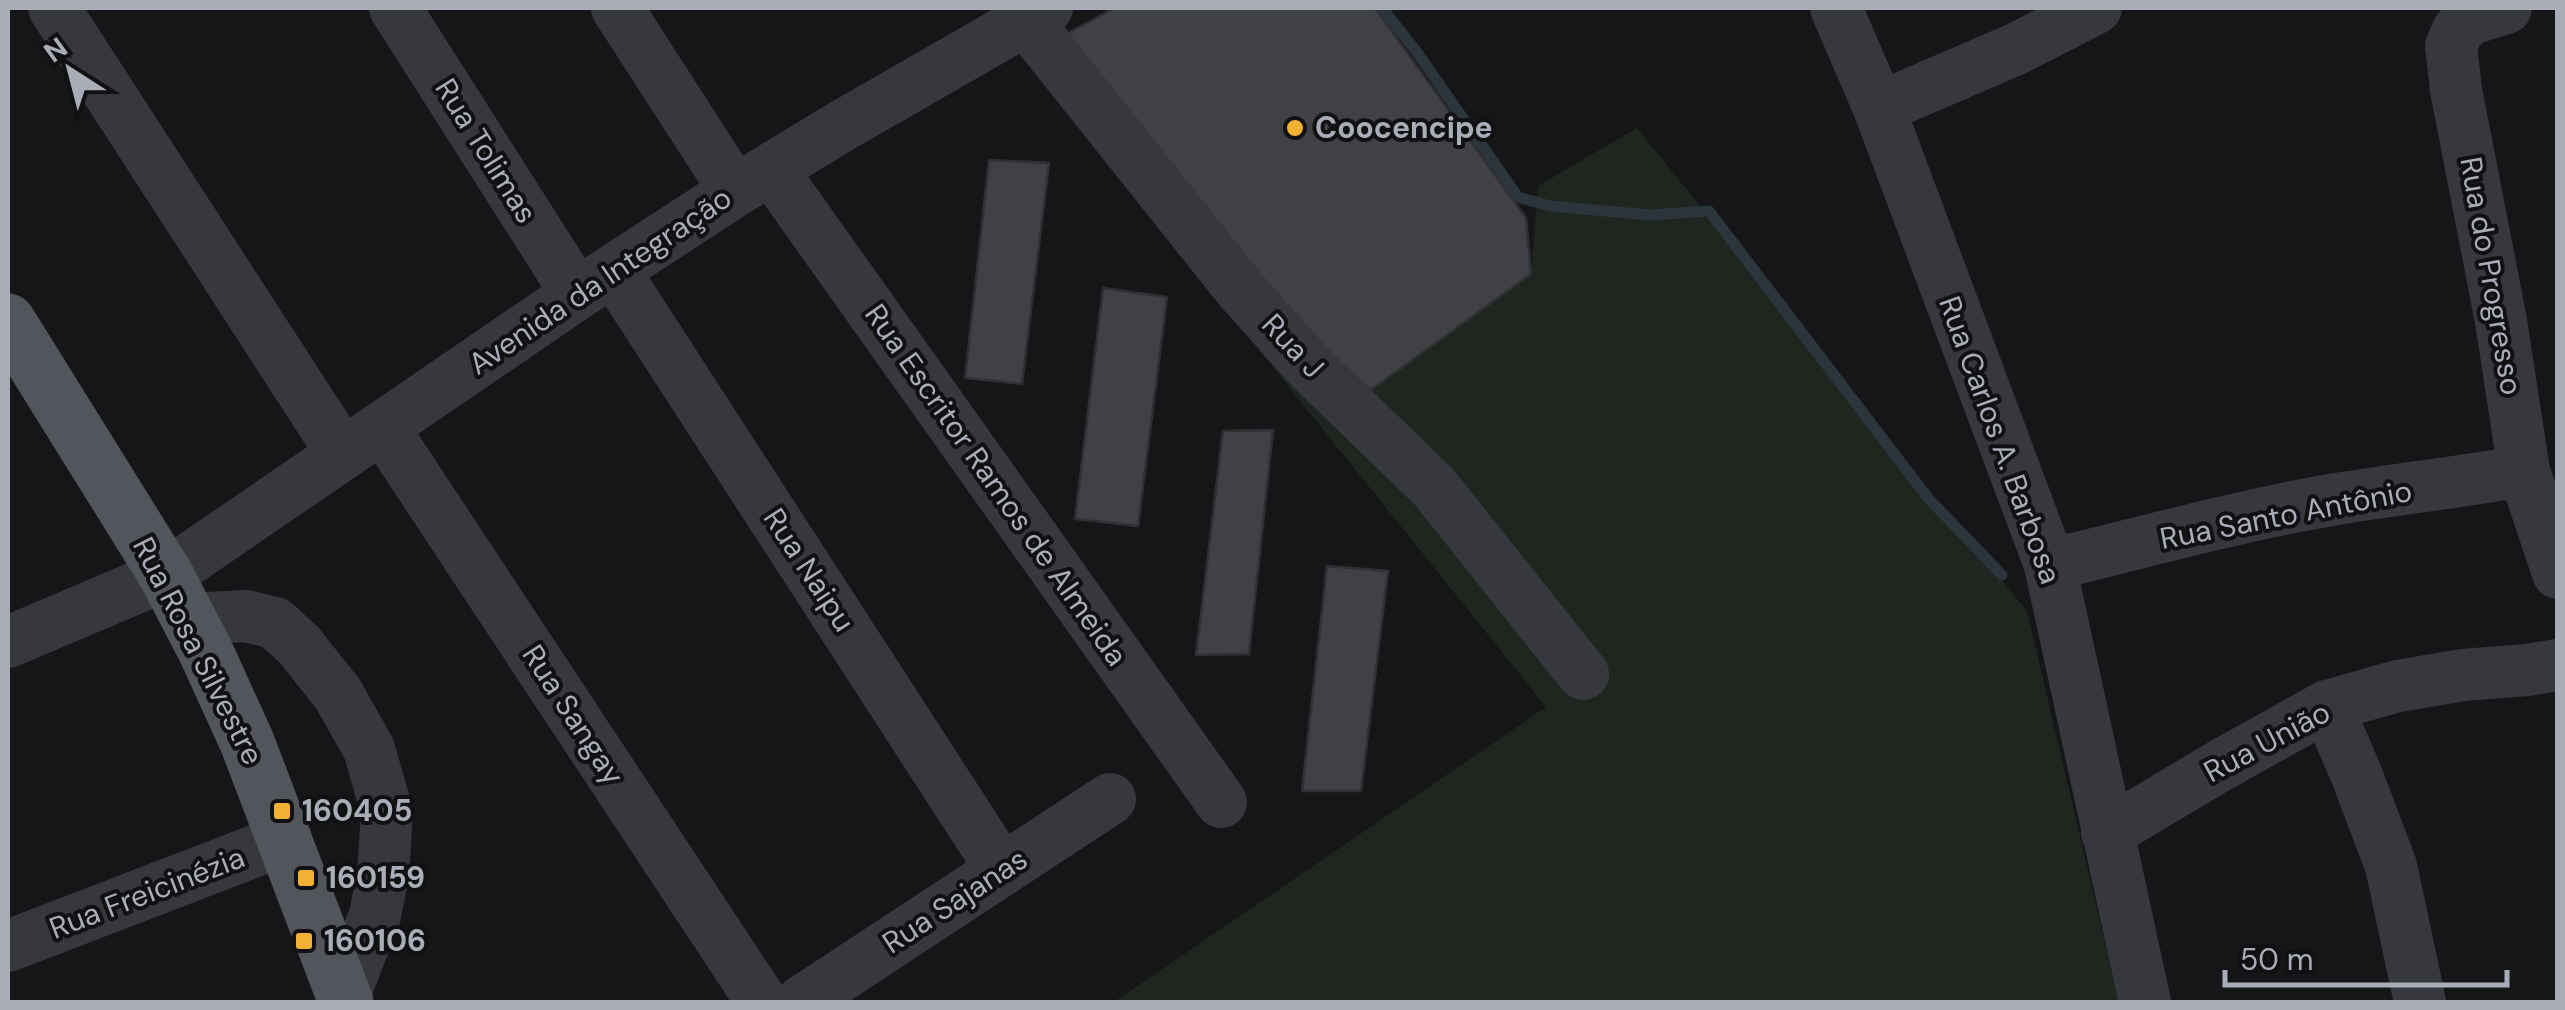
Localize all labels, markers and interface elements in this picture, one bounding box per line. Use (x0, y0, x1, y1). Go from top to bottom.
north arrow (20, 20, 120, 120)
text: N (36, 29, 75, 71)
street label: Rua Tolimas (427, 71, 546, 230)
place label: Coocencipe (1315, 108, 1493, 147)
marker: Coocencipe (1284, 117, 1306, 139)
street label: Rua do Progresso (2451, 154, 2532, 398)
street label: Avenida da Integração (461, 178, 739, 383)
street label: Rua Carlos A. Barbosa (1930, 291, 2071, 589)
street label: Rua Escritor Ramos de Almeida (856, 296, 1137, 673)
street label: Rua J (1254, 305, 1333, 386)
street label: Rua Santo Antônio (2157, 471, 2415, 558)
street label: Rua Naipu (755, 501, 864, 639)
street label: Rua Rosa Silvestre (124, 530, 273, 771)
street label: Rua Sangay (514, 637, 633, 793)
street label: Rua União (2197, 692, 2337, 791)
place label: 160405 (302, 791, 412, 830)
marker: 160405 (271, 800, 293, 822)
street label: Rua Freicinézia (44, 837, 250, 948)
street label: Rua Sajanas (875, 839, 1035, 962)
place label: 160159 (326, 858, 425, 897)
marker: 160159 (295, 867, 317, 889)
place label: 160106 (324, 921, 426, 960)
scale bar (2225, 925, 2508, 987)
marker: 160106 (293, 930, 315, 952)
text: 50 m (2240, 940, 2314, 979)

